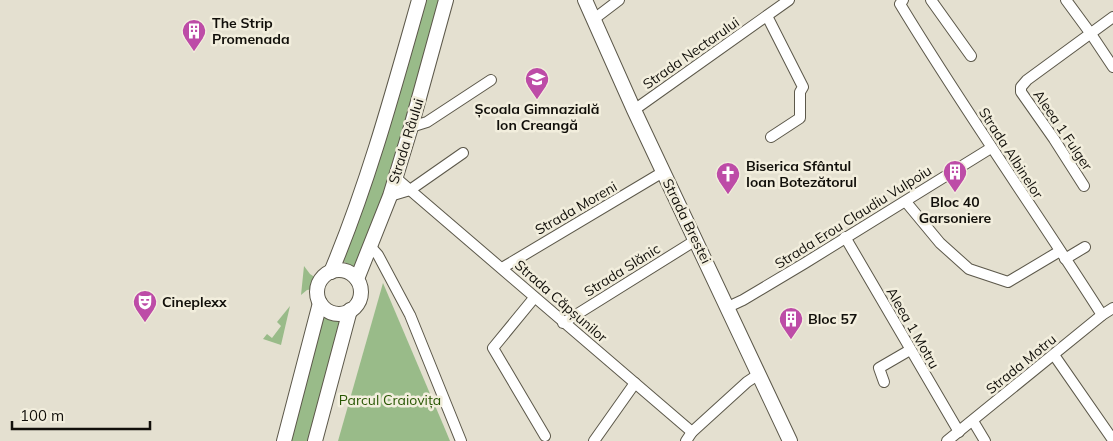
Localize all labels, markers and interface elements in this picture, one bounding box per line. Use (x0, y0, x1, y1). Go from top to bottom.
street label: Strada Nectarului (639, 13, 743, 93)
place label: The Strip Promenada (212, 14, 290, 48)
building icon: The Strip Promenada (181, 18, 207, 52)
school or university icon: Școala Gimnazială Ion Creangă (524, 66, 550, 100)
street label: Aleea 1 Fulger (1029, 86, 1097, 174)
street label: Strada Râului (384, 96, 428, 186)
place label: Școala Gimnazială Ion Creangă (475, 100, 599, 134)
street label: Strada Albinelor (975, 104, 1048, 203)
place label: Biserica Sfântul Ioan Botezătorul (746, 157, 857, 191)
building icon: Bloc 40 Garsoniere (942, 159, 968, 193)
church icon: Biserica Sfântul Ioan Botezătorul (715, 161, 741, 195)
street label: Strada Erou Claudiu Vulpoiu (771, 161, 935, 273)
street label: Strada Brestei (659, 176, 715, 266)
street label: Strada Moreni (532, 177, 620, 239)
place label: Bloc 40 Garsoniere (919, 193, 992, 227)
street label: Strada Slănic (581, 239, 663, 301)
street label: Strada Căpșunilor (511, 256, 612, 347)
street label: Aleea 1 Motru (882, 284, 944, 372)
theatre icon: Cineplexx (132, 289, 158, 323)
place label: Cineplexx (162, 293, 227, 311)
building icon: Bloc 57 (778, 306, 804, 340)
place label: Bloc 57 (808, 310, 857, 328)
street label: Strada Motru (982, 330, 1060, 398)
park label: Parcul Craiovița (339, 391, 441, 409)
scale bar (12, 398, 150, 430)
text: 100 m (20, 406, 64, 425)

